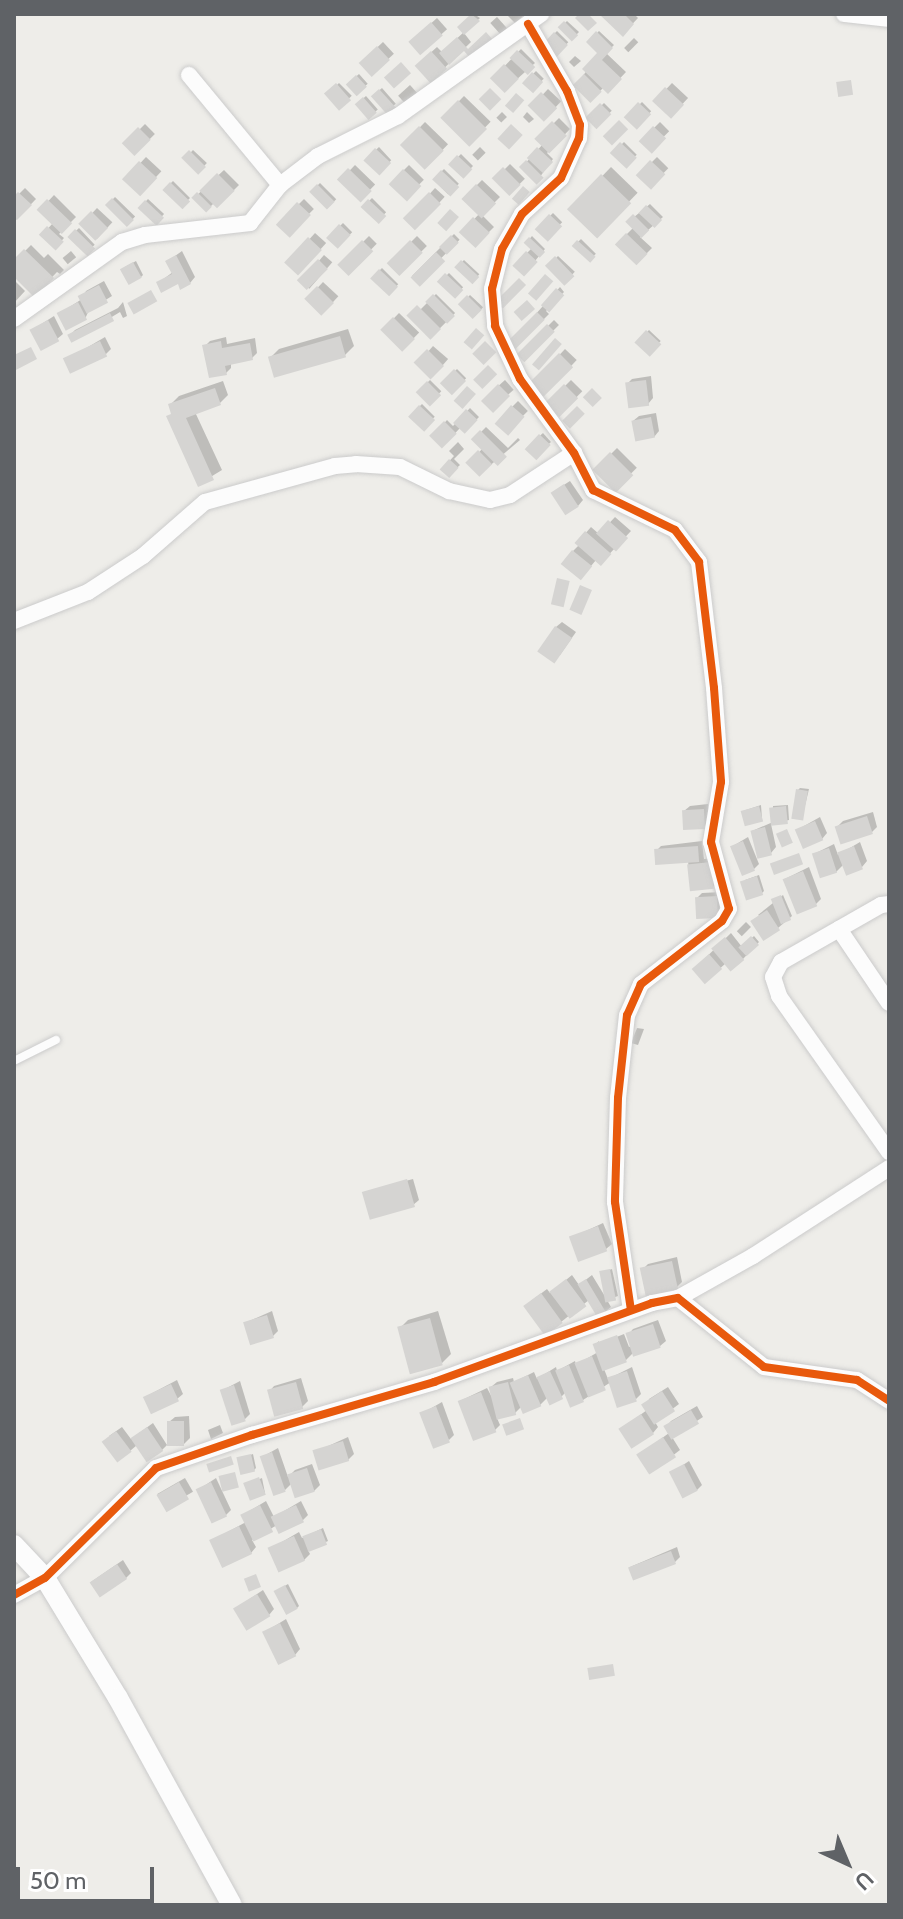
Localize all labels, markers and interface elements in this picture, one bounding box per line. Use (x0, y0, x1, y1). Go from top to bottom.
north arrow (807, 1823, 887, 1903)
scale bar (20, 1851, 158, 1901)
text: U (849, 1865, 879, 1896)
text: 50 m (30, 1866, 86, 1895)

